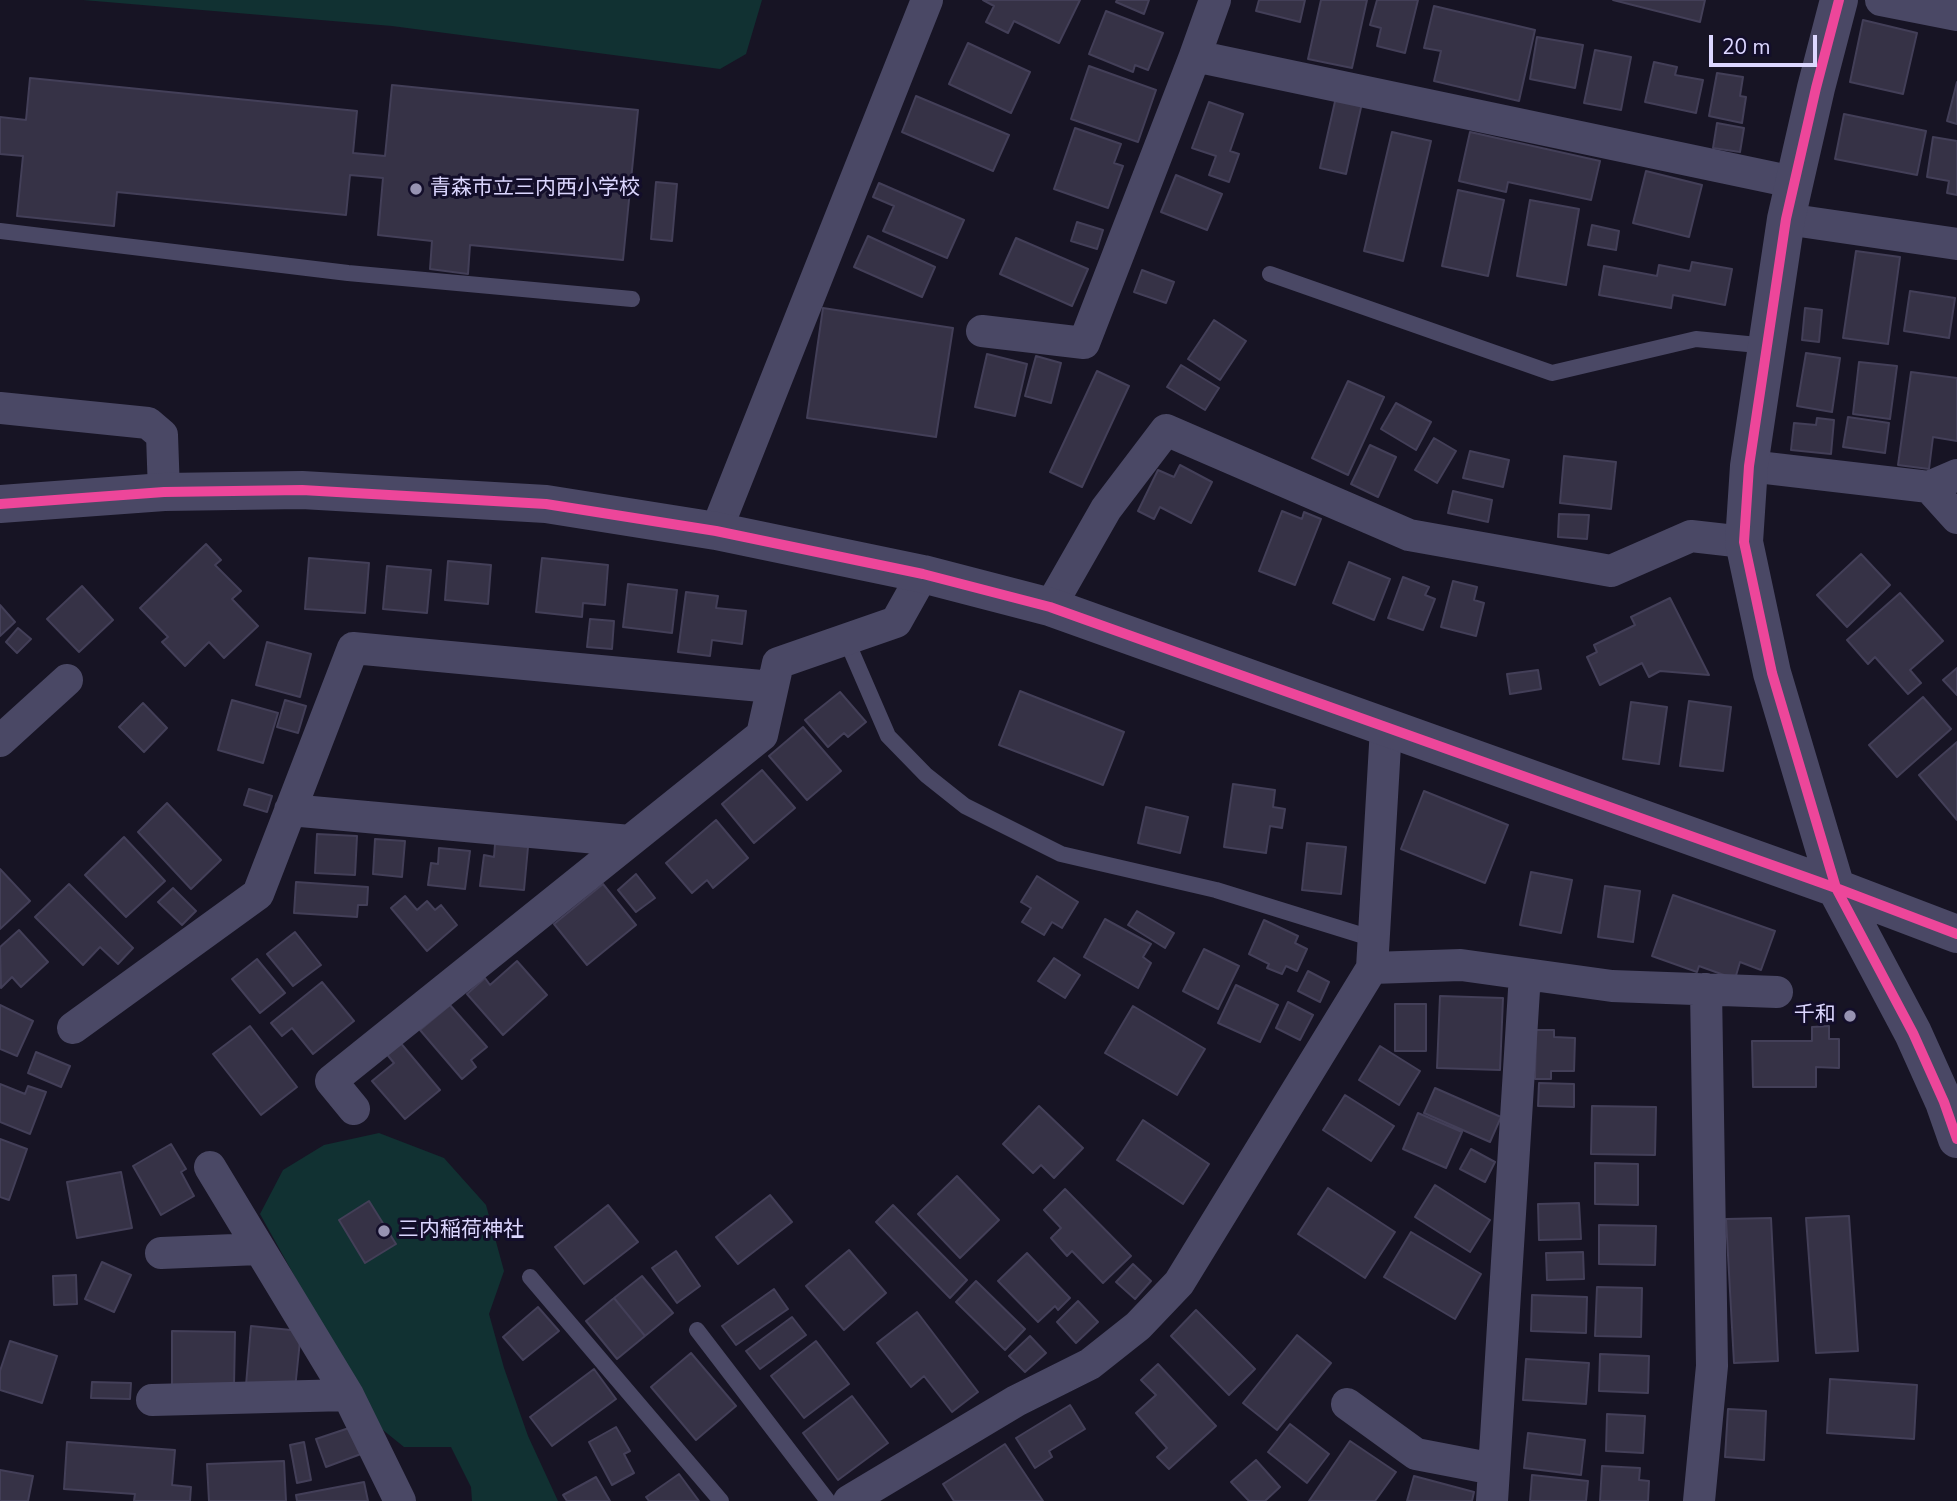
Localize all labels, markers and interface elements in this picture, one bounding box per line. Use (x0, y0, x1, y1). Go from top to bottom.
scale bar (1712, 21, 1820, 65)
text: 20 m (1722, 33, 1771, 61)
place label: 青森市立三内西小学校 (430, 176, 640, 202)
marker: 青森市立三内西小学校 (408, 181, 424, 197)
place label: 千和 (1794, 1003, 1836, 1029)
marker: 千和 (1842, 1008, 1858, 1024)
place label: 三内稲荷神社 (398, 1218, 524, 1244)
marker: 三内稲荷神社 (376, 1223, 392, 1239)

